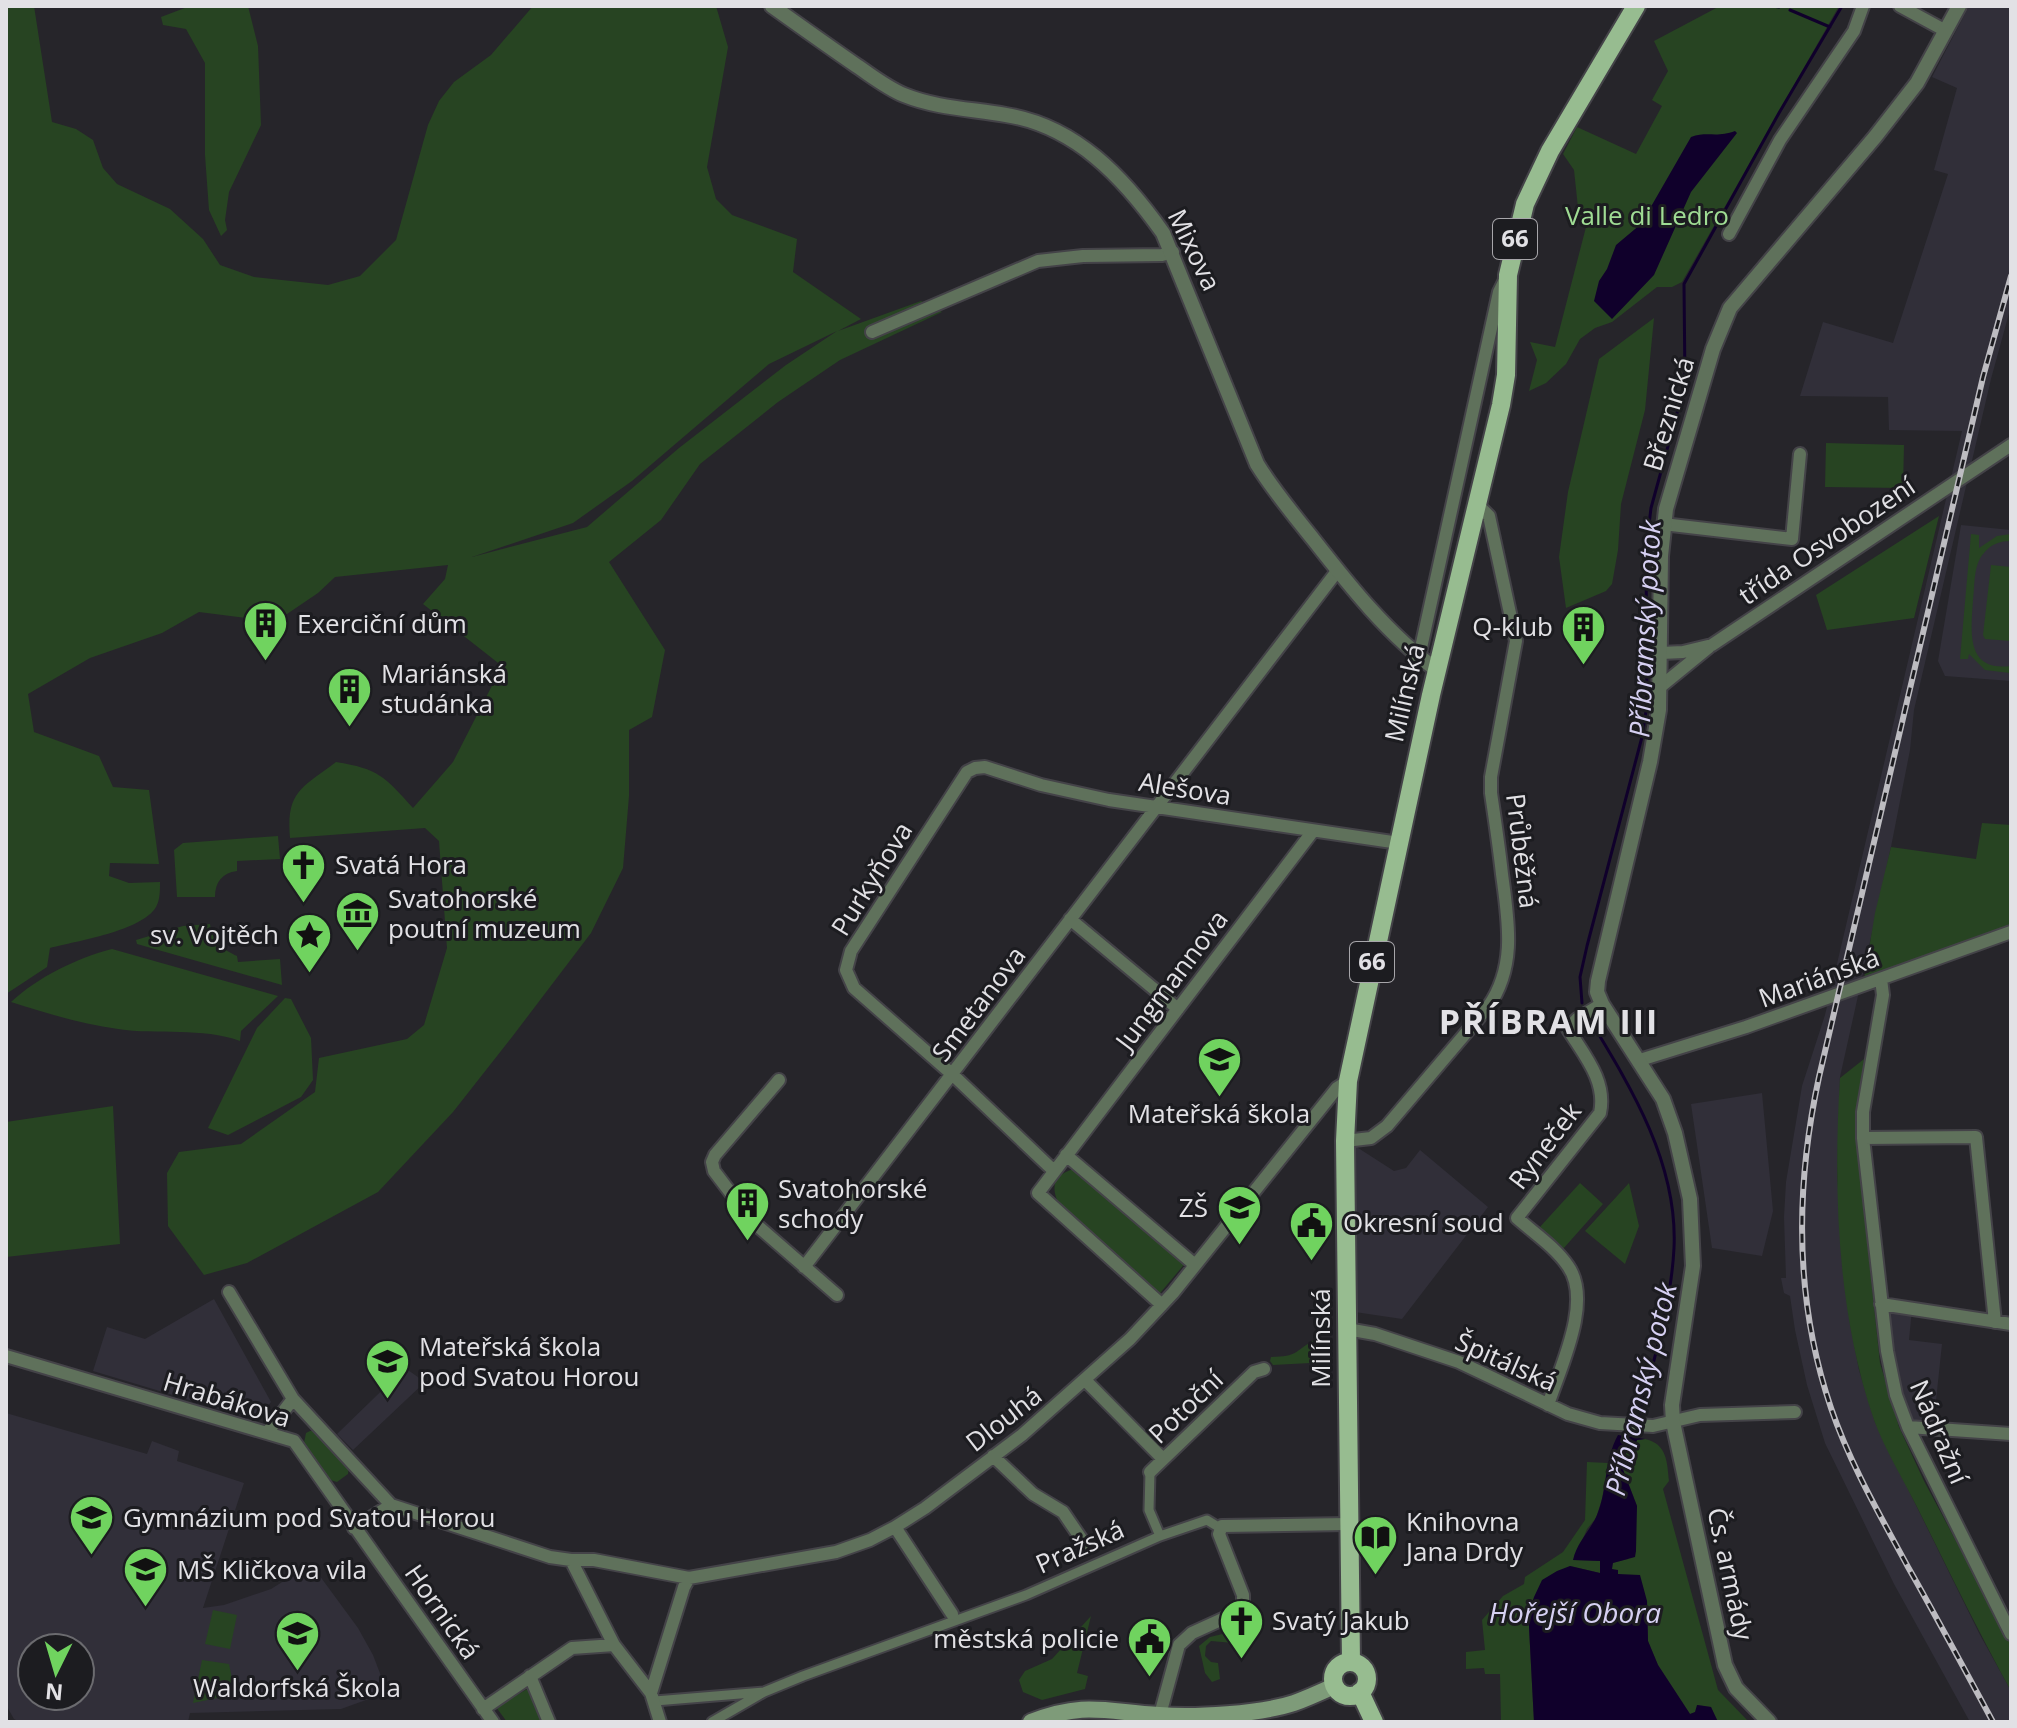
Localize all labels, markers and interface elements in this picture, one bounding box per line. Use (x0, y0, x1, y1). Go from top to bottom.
park label: Valle di Ledro (1565, 197, 1729, 233)
street label: Mixova (1160, 203, 1230, 296)
road number: 66 (1493, 219, 1537, 259)
street label: Březnická (1634, 352, 1702, 475)
street label: třída Osvobození (1731, 468, 1922, 613)
water label: Příbramský potok (1619, 518, 1669, 739)
building icon: Exerciční dům (242, 600, 290, 663)
building icon: Q-klub (1560, 603, 1608, 666)
place label: Exerciční dům (297, 605, 467, 641)
place label: Q-klub (1472, 608, 1553, 644)
street label: Milínská (1375, 640, 1433, 745)
place label: Mariánská studánka (381, 655, 507, 721)
building icon: Mariánská studánka (326, 665, 374, 728)
street label: Alešova (1136, 763, 1234, 813)
street label: Průběžná (1498, 791, 1548, 910)
street label: Purkyňova (822, 815, 920, 942)
church icon: Svatá Hora (280, 841, 328, 904)
place label: Svatá Hora (335, 846, 467, 882)
place label: Svatohorské poutní muzeum (388, 880, 581, 946)
museum icon: Svatohorské poutní muzeum (333, 890, 381, 953)
street label: Jungmannova (1105, 902, 1236, 1059)
place icon: sv. Vojtěch (286, 911, 334, 974)
place label: sv. Vojtěch (150, 916, 279, 952)
street label: Smetanova (923, 938, 1033, 1068)
street label: Mariánská (1753, 939, 1884, 1016)
road number: 66 (1350, 942, 1394, 982)
district label: PŘÍBRAM III (1439, 998, 1659, 1044)
school or university icon: Mateřská škola (1195, 1035, 1243, 1098)
street label: Ryneček (1500, 1094, 1589, 1196)
place label: Mateřská škola (1128, 1095, 1310, 1131)
place label: Svatohorské schody (778, 1170, 927, 1236)
building icon: Svatohorské schody (723, 1180, 771, 1243)
school or university icon: ZŠ (1215, 1184, 1263, 1247)
place label: ZŠ (1179, 1189, 1208, 1225)
public building icon: Okresní soud (1288, 1199, 1336, 1262)
place label: Okresní soud (1343, 1204, 1504, 1240)
water label: Příbramský potok (1595, 1277, 1685, 1499)
street label: Milínská (1302, 1288, 1338, 1388)
street label: Špitálská (1450, 1323, 1563, 1399)
place label: Mateřská škola pod Svatou Horou (419, 1328, 640, 1394)
school or university icon: Mateřská škola pod Svatou Horou (364, 1338, 412, 1401)
street label: Potoční (1140, 1361, 1231, 1451)
street label: Hrabákova (159, 1363, 295, 1435)
street label: Nádražní (1902, 1374, 1978, 1490)
street label: Dlouhá (958, 1377, 1049, 1459)
school or university icon: Gymnázium pod Svatou Horou (68, 1494, 116, 1557)
place label: Gymnázium pod Svatou Horou (123, 1499, 495, 1535)
place label: Knihovna Jana Drdy (1403, 1503, 1524, 1569)
street label: Čs. armády (1699, 1504, 1763, 1644)
street label: Pražská (1030, 1511, 1130, 1582)
library icon: Knihovna Jana Drdy (1351, 1513, 1399, 1576)
school or university icon: MŠ Kličkova vila (122, 1546, 170, 1609)
place label: MŠ Kličkova vila (177, 1551, 367, 1587)
street label: Hornická (397, 1557, 489, 1666)
water label: Hořejší Obora (1489, 1593, 1661, 1631)
church icon: Svatý Jakub (1217, 1597, 1265, 1660)
place label: Svatý Jakub (1272, 1602, 1410, 1638)
school or university icon: Waldorfská Škola (273, 1609, 321, 1672)
public building icon: městská policie (1126, 1615, 1174, 1678)
place label: městská policie (933, 1620, 1119, 1656)
north arrow (16, 1632, 96, 1712)
place label: Waldorfská Škola (193, 1669, 401, 1705)
text: N (44, 1677, 64, 1709)

